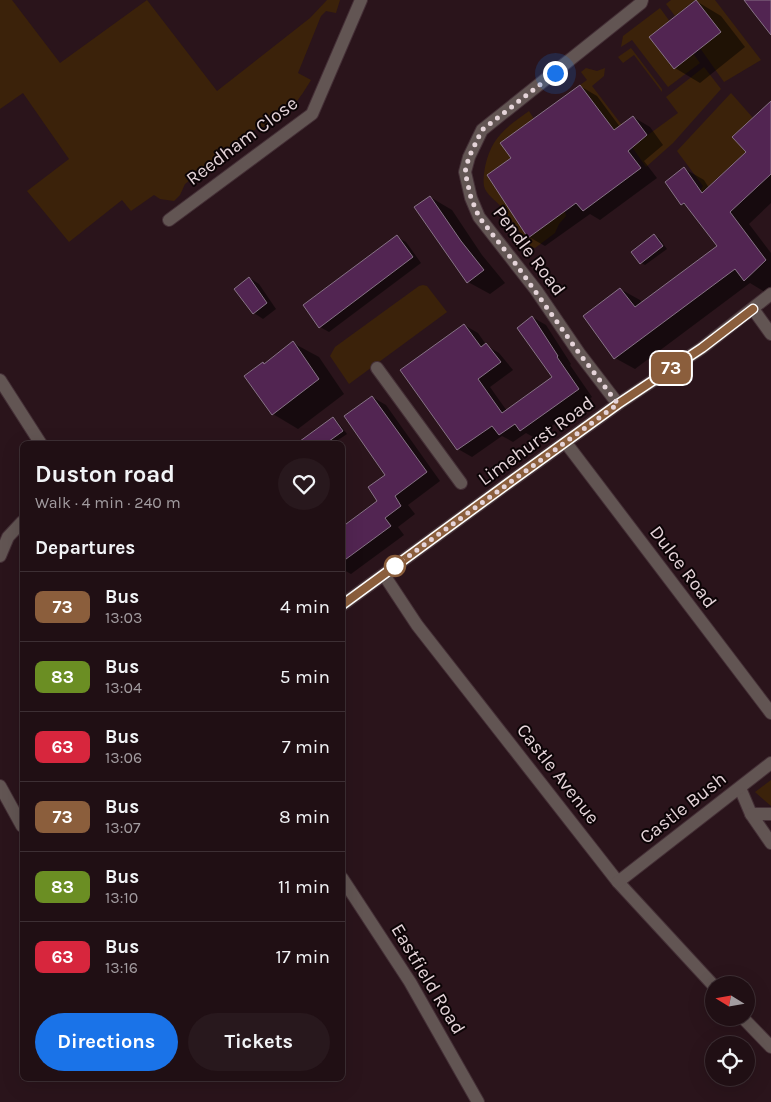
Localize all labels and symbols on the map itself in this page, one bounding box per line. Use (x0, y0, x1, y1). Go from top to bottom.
your location (543, 61, 568, 86)
street label: Reedham Close (182, 92, 302, 190)
street label: Pendle Road (488, 202, 570, 300)
line badge: 73 (648, 352, 694, 384)
street label: Limehurst Road (474, 392, 598, 490)
street label: Dulce Road (645, 522, 721, 612)
unlabelled marker (384, 555, 406, 577)
street label: Castle Avenue (512, 719, 604, 829)
street label: Castle Bush (635, 767, 731, 849)
street label: Eastfield Road (386, 920, 470, 1038)
north arrow (705, 976, 755, 1026)

